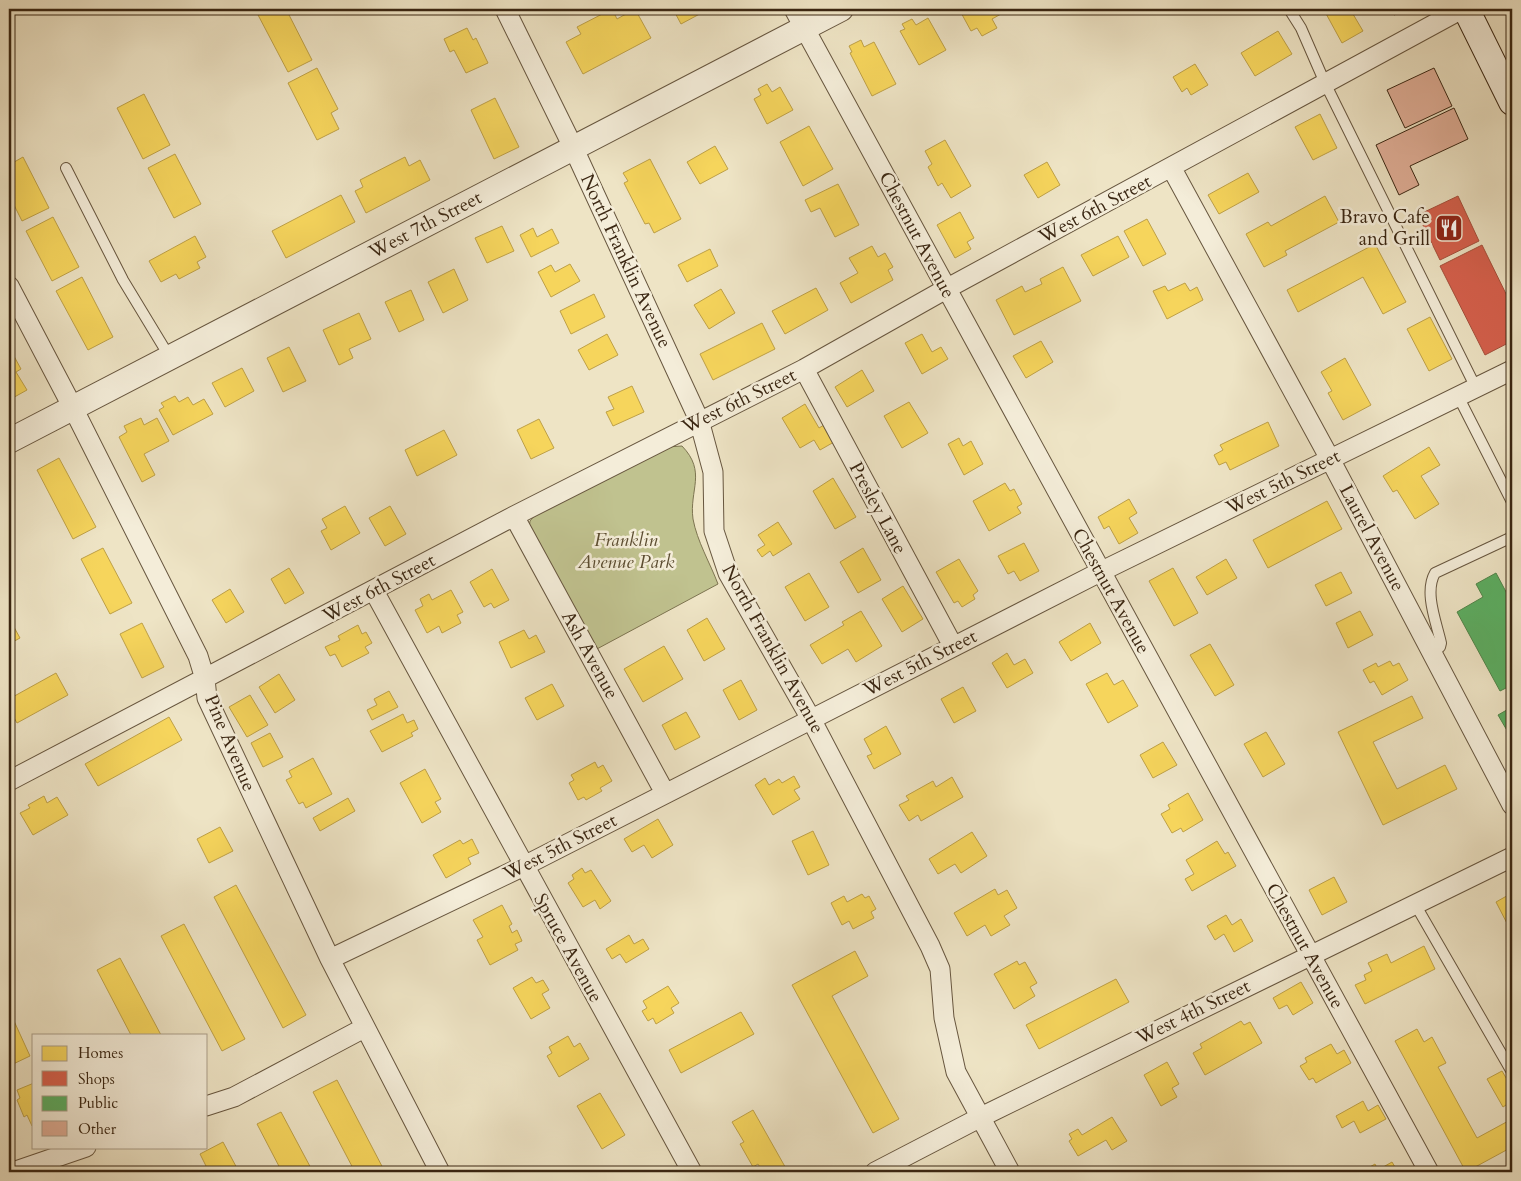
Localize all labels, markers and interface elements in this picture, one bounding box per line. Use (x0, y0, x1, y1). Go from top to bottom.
street label: Chestnut Avenue (873, 167, 961, 303)
street label: West 6th Street (1033, 168, 1156, 250)
street label: North Franklin Avenue (574, 170, 678, 352)
street label: West 7th Street (363, 185, 486, 265)
place label: Bravo Cafe and Grill (1340, 204, 1430, 252)
restaurant icon: Bravo Cafe and Grill (1434, 213, 1464, 243)
street label: West 6th Street (677, 362, 800, 440)
street label: West 5th Street (1221, 443, 1344, 521)
street label: Presley Lane (843, 457, 913, 559)
street label: Laurel Avenue (1333, 480, 1411, 596)
street label: Chestnut Avenue (1066, 524, 1156, 658)
park label: Franklin Avenue Park (577, 527, 675, 575)
street label: West 6th Street (317, 547, 440, 629)
street label: North Franklin Avenue (716, 560, 830, 738)
street label: Ash Avenue (555, 606, 625, 704)
street label: West 5th Street (858, 623, 981, 703)
street label: Pine Avenue (198, 691, 262, 795)
street label: West 5th Street (498, 807, 621, 887)
street label: Chestnut Avenue (1260, 879, 1350, 1013)
street label: Spruce Avenue (527, 889, 609, 1007)
street label: West 4th Street (1131, 973, 1254, 1051)
legend (32, 1034, 208, 1148)
text: Homes (78, 1043, 123, 1063)
text: Shops (78, 1069, 115, 1089)
text: Public (78, 1093, 118, 1113)
text: Other (78, 1119, 117, 1139)

